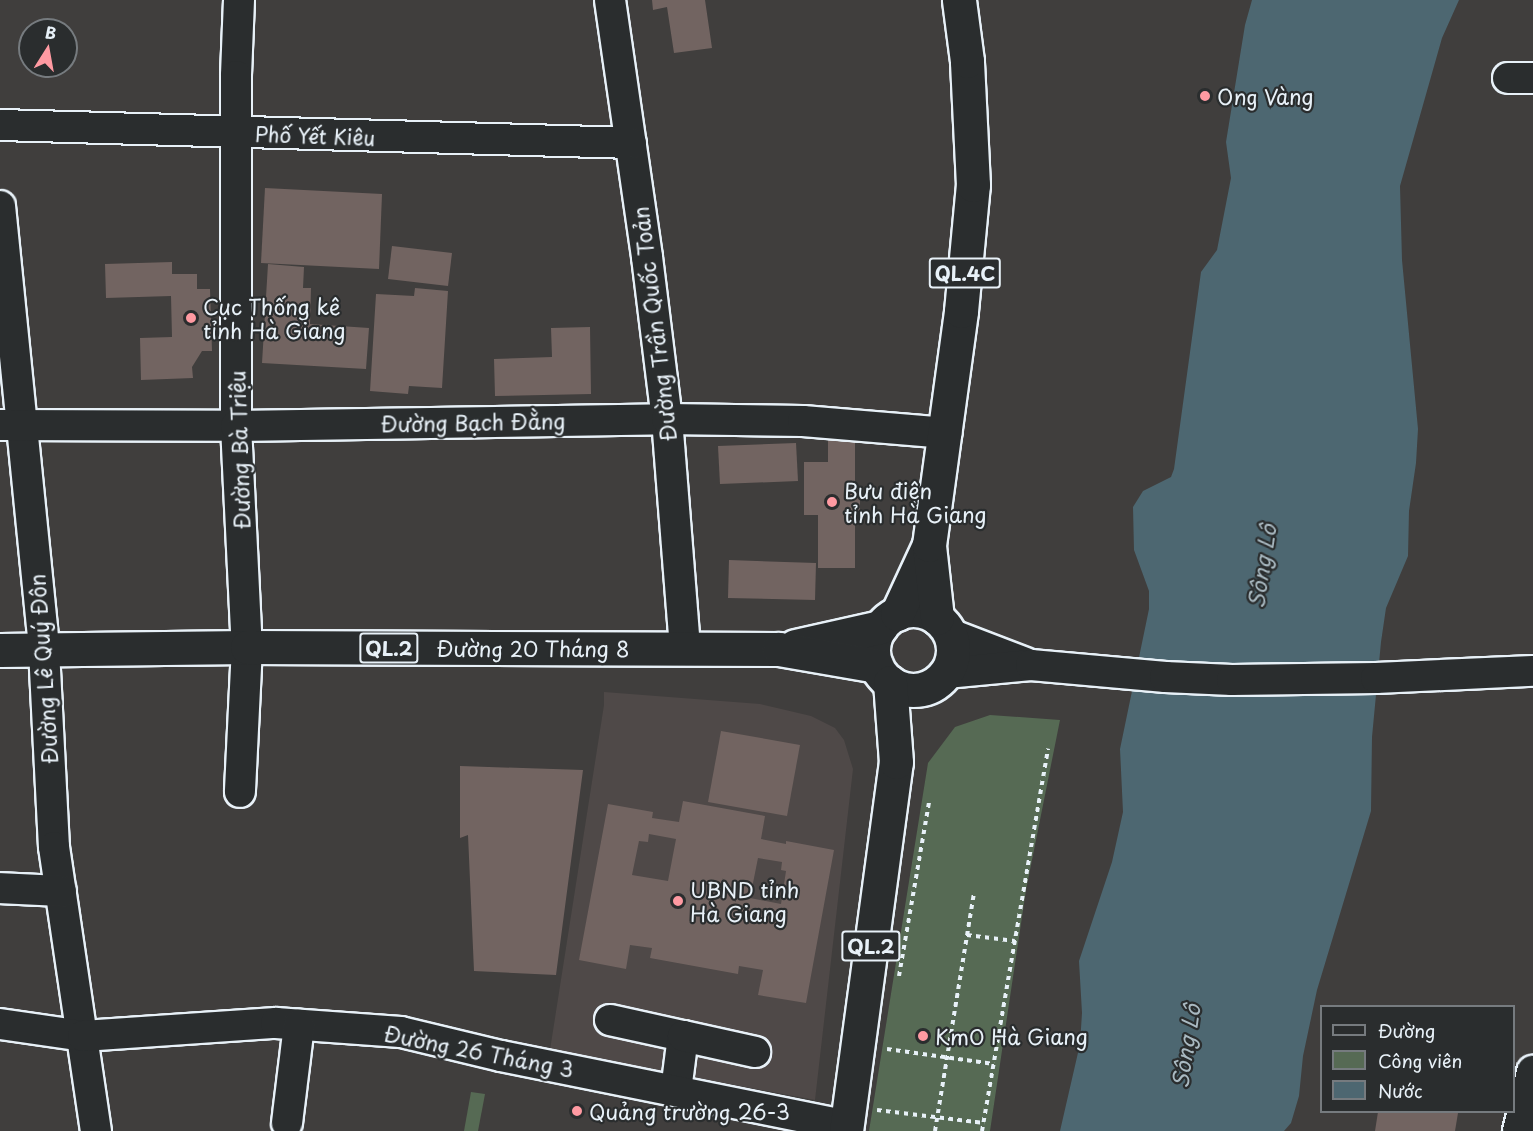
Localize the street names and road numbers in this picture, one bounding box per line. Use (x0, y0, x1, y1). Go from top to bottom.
street label: Phố Yết Kiêu (253, 120, 377, 150)
street label: Đường Trần Quốc Toản (627, 206, 681, 442)
road number: QL.4C (928, 256, 1002, 290)
street label: Đường Bà Triệu (224, 371, 254, 529)
street label: Đường Bạch Đằng (380, 408, 566, 436)
street label: Đường Lê Quý Đôn (24, 572, 62, 766)
road number: QL.2 (359, 631, 419, 665)
street label: Đường 20 Tháng 8 (436, 635, 630, 661)
road number: QL.2 (841, 929, 901, 963)
street label: Đường 26 Tháng 3 (382, 1020, 576, 1082)

